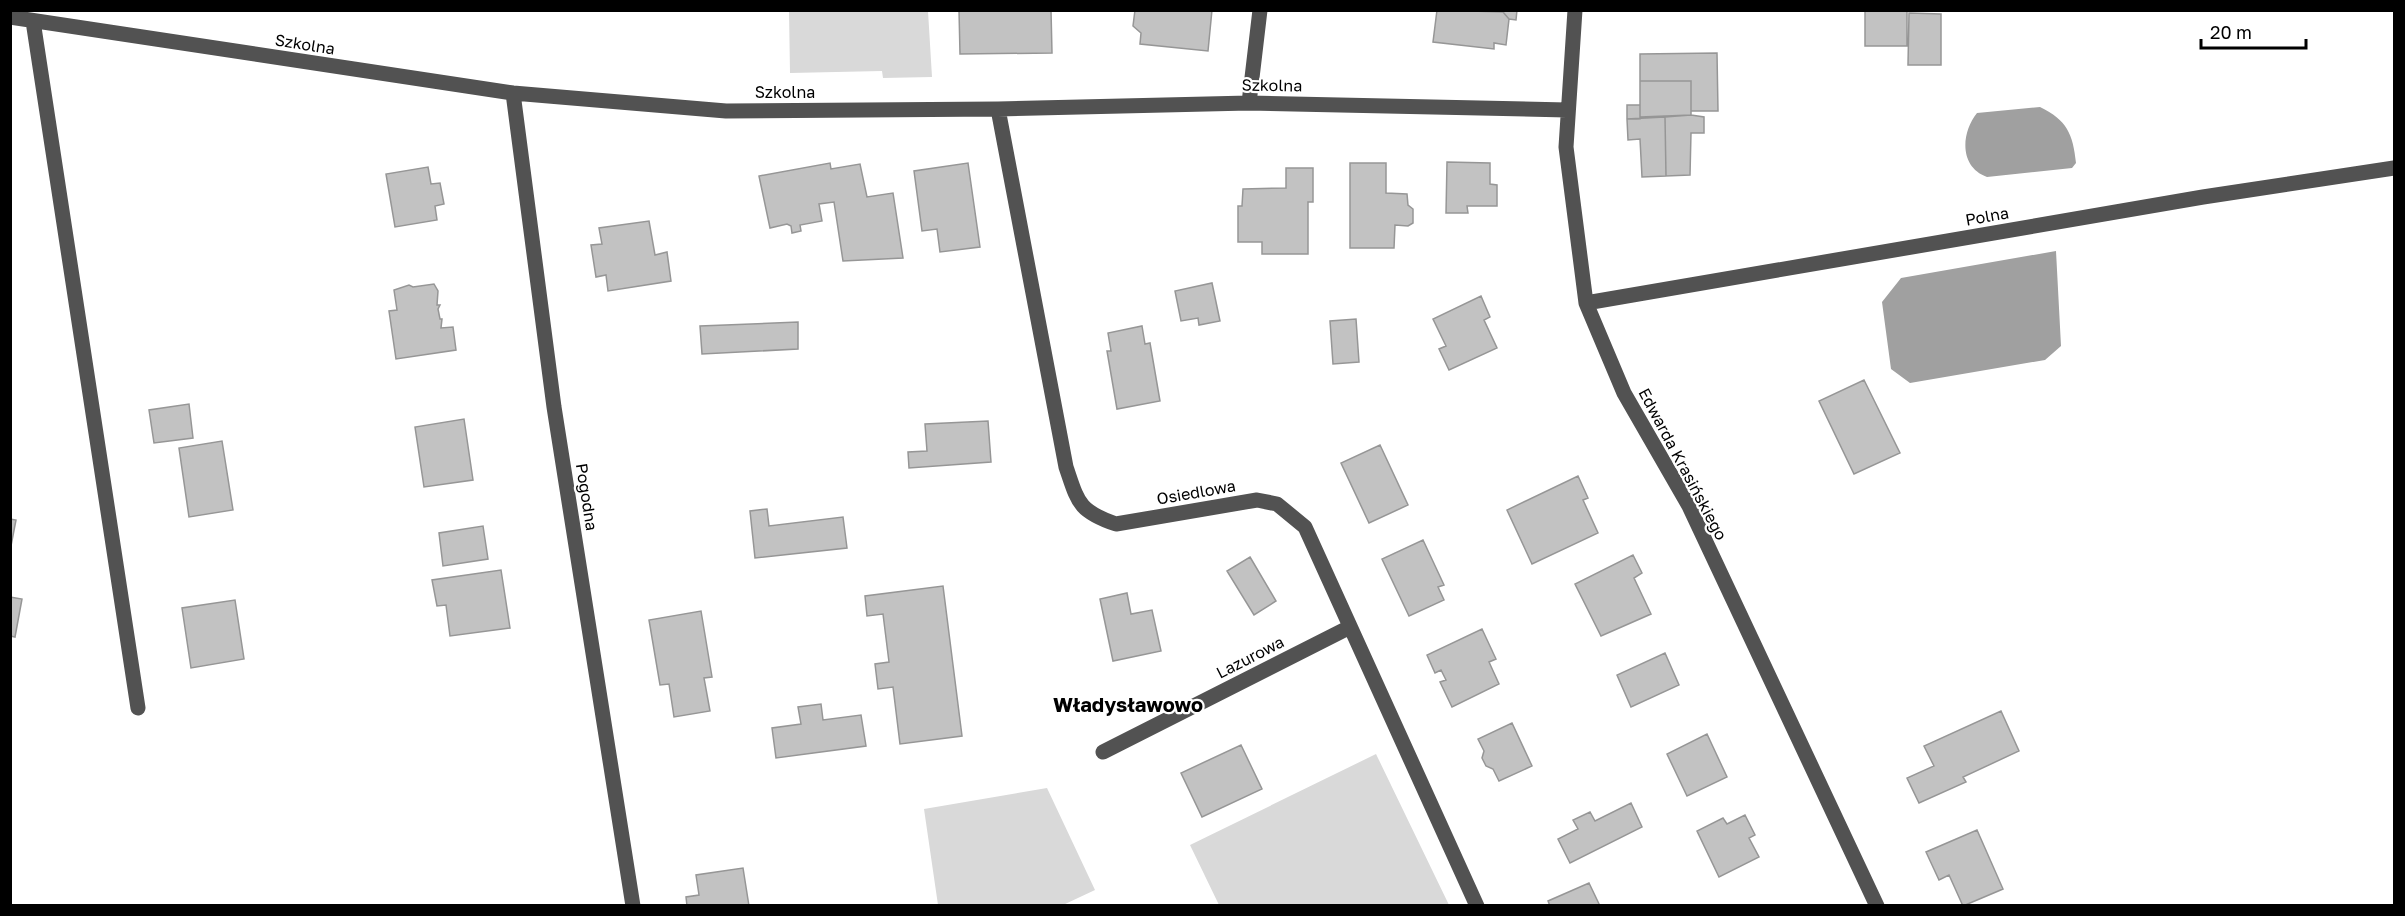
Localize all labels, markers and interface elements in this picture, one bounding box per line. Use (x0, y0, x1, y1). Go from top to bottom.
scale bar (2201, 12, 2306, 50)
text: 20 m (2210, 21, 2252, 43)
street label: Szkolna (274, 29, 336, 59)
street label: Szkolna (1242, 74, 1302, 96)
street label: Szkolna (755, 82, 815, 102)
street label: Polna (1964, 202, 2010, 230)
street label: Edwarda Krasińskiego (1634, 385, 1732, 543)
street label: Pogodna (572, 462, 602, 532)
street label: Osiedlowa (1155, 475, 1237, 509)
street label: Lazurowa (1213, 631, 1287, 683)
district label: Władysławowo (1053, 692, 1203, 716)

